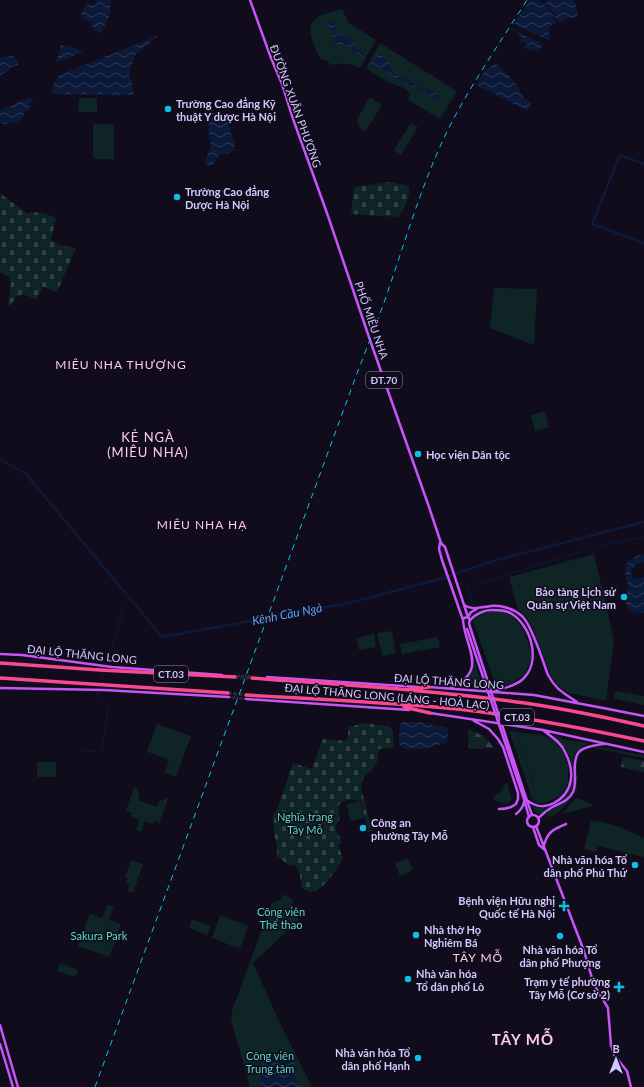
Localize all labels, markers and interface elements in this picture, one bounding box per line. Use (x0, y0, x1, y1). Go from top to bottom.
street label: ĐƯỜNG XUÂN PHƯƠNG (268, 43, 324, 169)
place label: Trường Cao đẳng Kỹ thuật Y dược Hà Nội (176, 97, 276, 123)
marker: Trường Cao đẳng Kỹ thuật Y dược Hà Nội (163, 104, 173, 114)
place label: Trường Cao đẳng Dược Hà Nội (185, 185, 269, 211)
marker: Trường Cao đẳng Dược Hà Nội (172, 192, 182, 202)
street label: PHỐ MIÊU NHA (353, 279, 393, 361)
district label: MIÊU NHA THƯỢNG (55, 357, 187, 372)
road number: ĐT.70 (366, 372, 402, 388)
district label: KẺ NGÀ (MIÊU NHA) (107, 429, 189, 460)
place label: Học viện Dân tộc (426, 448, 511, 461)
marker: Học viện Dân tộc (413, 449, 423, 459)
district label: MIÊU NHA HẠ (157, 517, 247, 532)
place label: Bảo tàng Lịch sử Quân sự Việt Nam (526, 585, 617, 611)
marker: Bảo tàng Lịch sử Quân sự Việt Nam (619, 592, 629, 602)
water label: Kênh Cầu Ngà (251, 600, 323, 628)
street label: ĐẠI LỘ THĂNG LONG (26, 642, 138, 666)
road number: CT.03 (154, 666, 188, 682)
street label: ĐẠI LỘ THĂNG LONG (394, 671, 504, 691)
street label: ĐẠI LỘ THĂNG LONG (LÁNG - HOÀ LẠC) (284, 681, 490, 711)
road number: CT.03 (500, 709, 534, 725)
park label: Nghĩa trang Tây Mỗ (277, 810, 333, 836)
place label: Công an phường Tây Mỗ (371, 816, 448, 842)
marker: Công an phường Tây Mỗ (358, 823, 368, 833)
place label: Nhà văn hóa Tổ dân phố Phú Thứ (543, 853, 628, 879)
marker: Nhà văn hóa Tổ dân phố Phú Thứ (630, 860, 640, 870)
place label: Bệnh viện Hữu nghị Quốc tế Hà Nội (458, 894, 555, 920)
marker: Bệnh viện Hữu nghị Quốc tế Hà Nội (558, 900, 570, 912)
park label: Công viên Thể thao (257, 905, 305, 931)
place label: Nhà thờ Họ Nghiêm Bá (424, 923, 481, 949)
park label: Sakura Park (71, 929, 128, 942)
marker: Nhà thờ Họ Nghiêm Bá (411, 930, 421, 940)
marker: Nhà văn hóa Tổ dân phố Phượng (555, 931, 565, 941)
place label: Nhà văn hóa Tổ dân phố Phượng (519, 943, 601, 969)
district label: TÂY MỖ (453, 949, 503, 965)
place label: Nhà văn hóa Tổ dân phố Lò (416, 967, 484, 993)
marker: Nhà văn hóa Tổ dân phố Lò (403, 974, 413, 984)
place label: Trạm y tế phường Tây Mỗ (Cơ sở 2) (524, 975, 610, 1001)
marker: Trạm y tế phường Tây Mỗ (Cơ sở 2) (613, 981, 625, 993)
district label: TÂY MỖ (492, 1027, 554, 1048)
north arrow (596, 1039, 636, 1079)
text: B (612, 1042, 620, 1055)
place label: Nhà văn hóa Tổ dân phố Hạnh (335, 1046, 411, 1072)
park label: Công viên Trung tâm (246, 1049, 294, 1075)
marker: Nhà văn hóa Tổ dân phố Hạnh (413, 1053, 423, 1063)

